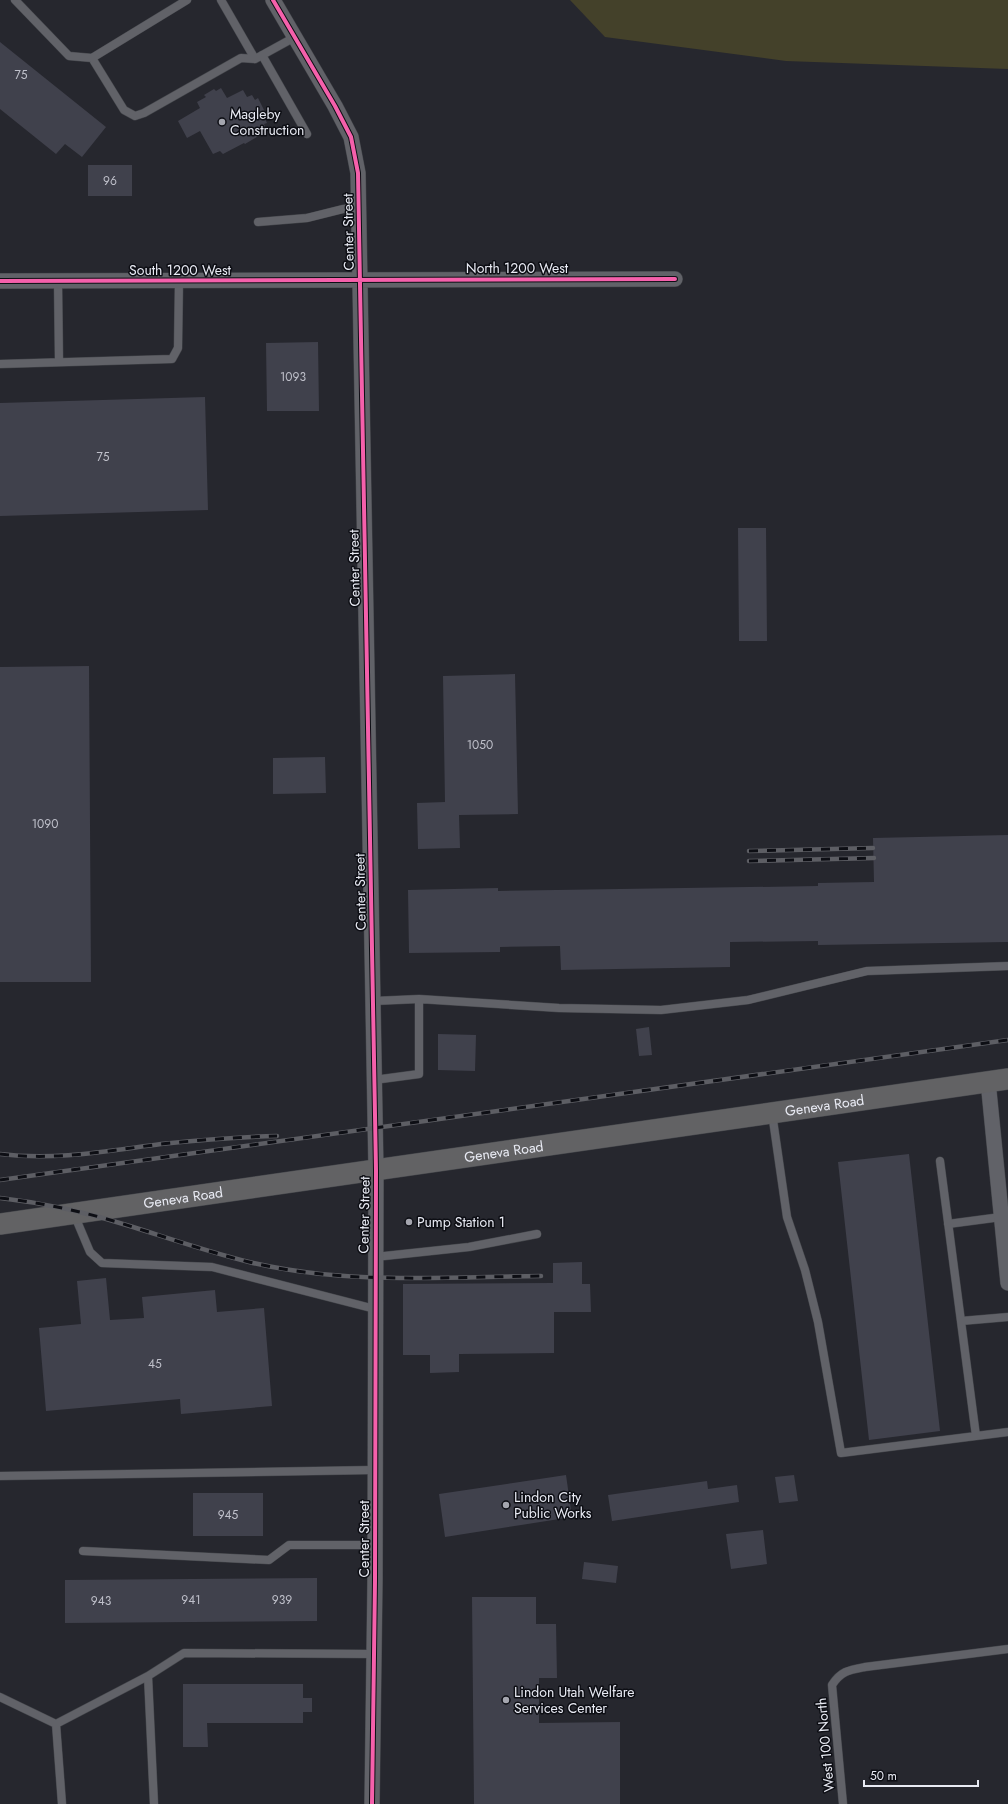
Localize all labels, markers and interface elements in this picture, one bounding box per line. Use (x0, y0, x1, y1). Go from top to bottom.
house number: 75 (14, 66, 28, 84)
place label: Magleby Construction (230, 104, 304, 140)
marker: Magleby Construction (217, 117, 227, 127)
house number: 96 (103, 172, 117, 190)
street label: Center Street (337, 193, 359, 271)
street label: North 1200 West (466, 258, 569, 278)
street label: South 1200 West (129, 260, 232, 280)
house number: 1093 (280, 368, 306, 386)
house number: 75 (96, 448, 110, 466)
street label: Center Street (343, 529, 365, 607)
house number: 1050 (467, 736, 493, 754)
house number: 1090 (32, 815, 58, 833)
street label: Center Street (349, 853, 371, 931)
street label: Geneva Road (784, 1090, 865, 1121)
street label: Geneva Road (463, 1136, 545, 1167)
street label: Center Street (353, 1176, 375, 1254)
street label: Geneva Road (142, 1182, 224, 1213)
place label: Pump Station 1 (417, 1212, 505, 1232)
marker: Pump Station 1 (404, 1217, 414, 1227)
house number: 45 (148, 1355, 162, 1373)
place label: Lindon City Public Works (514, 1487, 592, 1523)
street label: Center Street (354, 1500, 374, 1578)
marker: Lindon City Public Works (501, 1500, 511, 1510)
house number: 945 (218, 1506, 239, 1524)
house number: 941 (181, 1591, 201, 1609)
house number: 939 (272, 1591, 292, 1609)
house number: 943 (91, 1592, 112, 1610)
place label: Lindon Utah Welfare Services Center (514, 1682, 635, 1718)
marker: Lindon Utah Welfare Services Center (501, 1695, 511, 1705)
street label: West 100 North (811, 1697, 839, 1793)
scale bar (864, 1762, 978, 1788)
text: 50 m (870, 1767, 897, 1785)

